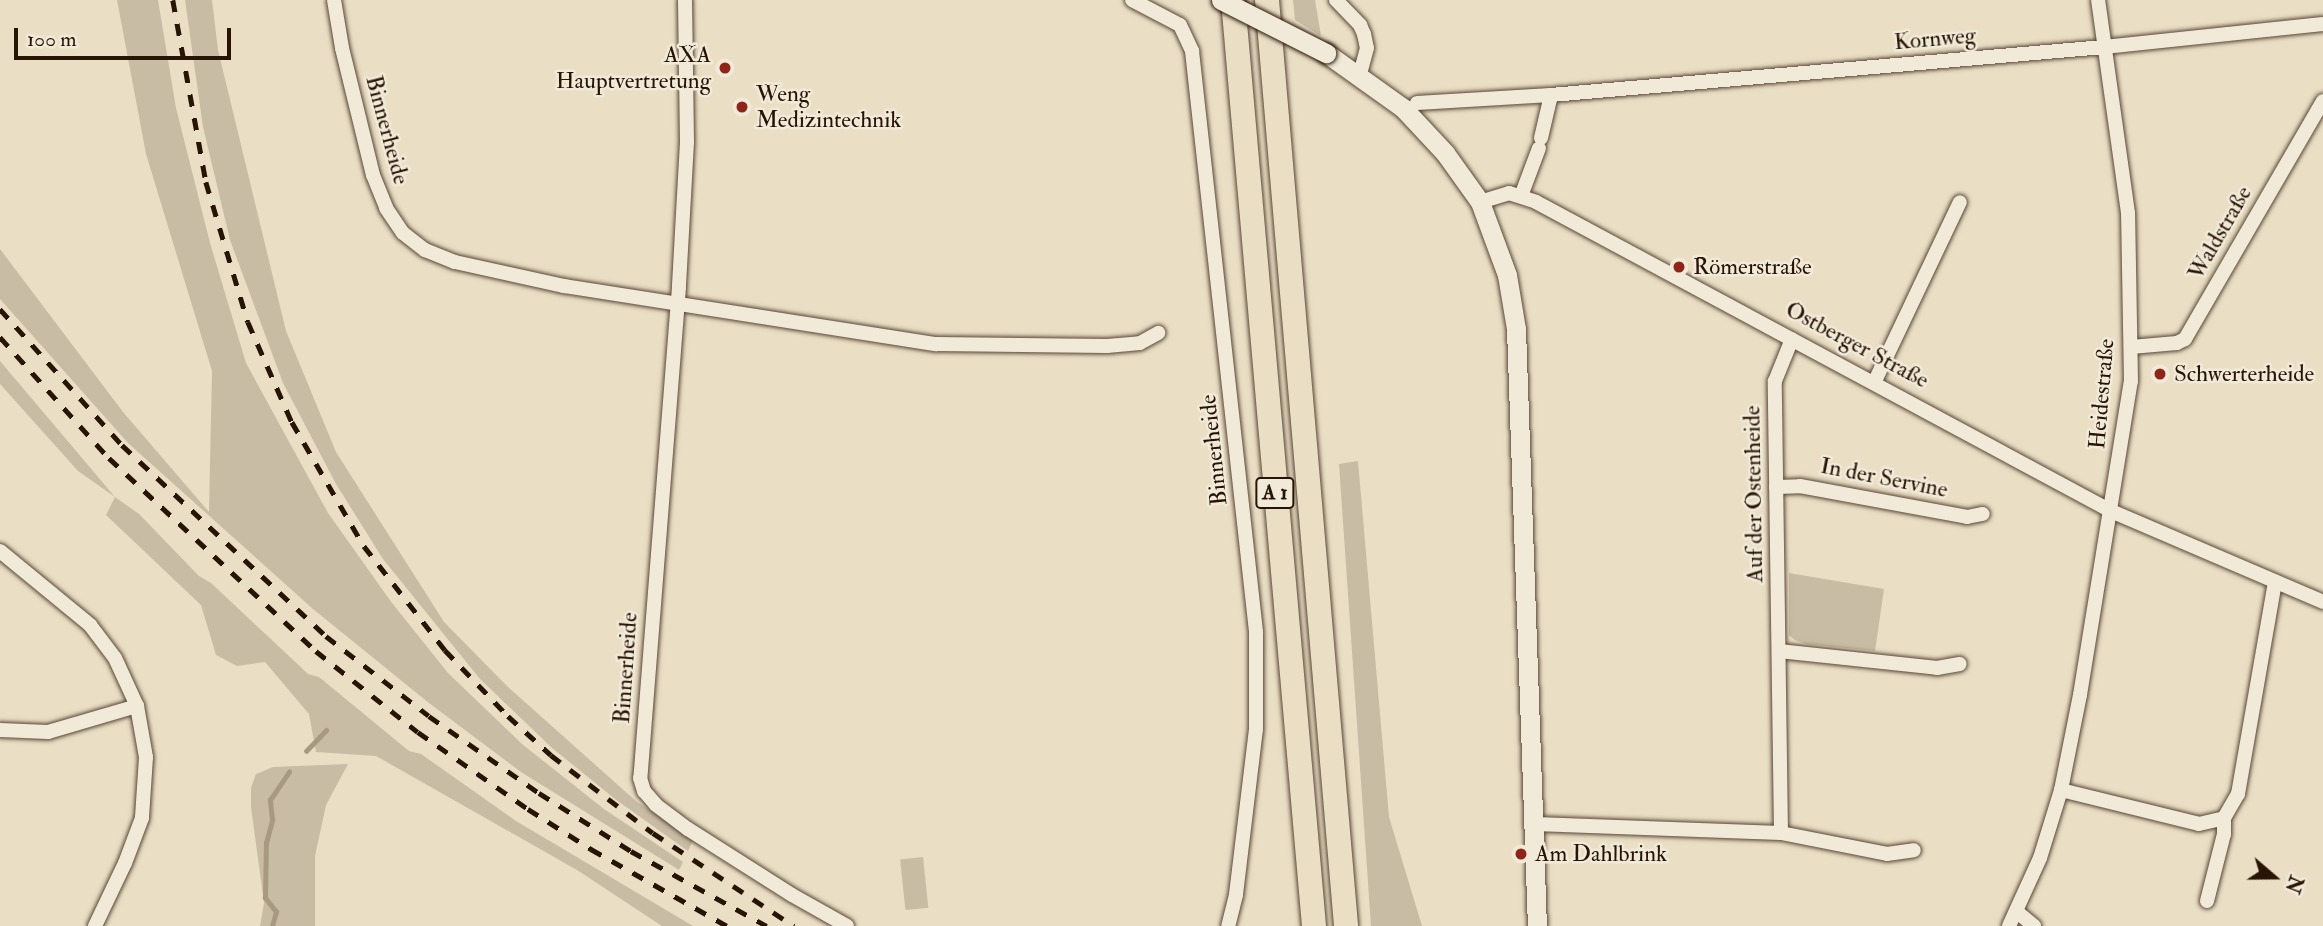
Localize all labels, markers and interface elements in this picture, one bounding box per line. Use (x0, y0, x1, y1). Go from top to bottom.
scale bar (18, 14, 234, 58)
street label: Kornweg (1893, 22, 1977, 56)
text: 100 m (27, 26, 77, 53)
place label: AXA Hauptvertretung (556, 41, 711, 95)
marker: AXA Hauptvertretung (717, 60, 733, 76)
street label: Binnerheide (359, 73, 415, 187)
place label: Weng Medizintechnik (756, 80, 901, 134)
marker: Weng Medizintechnik (734, 99, 750, 115)
street label: Waldstraße (2182, 181, 2258, 285)
place label: Römerstraße (1693, 253, 1812, 281)
marker: Römerstraße (1671, 259, 1687, 275)
street label: Ostberger Straße (1781, 296, 1933, 394)
street label: Heidestraße (2083, 338, 2121, 450)
place label: Schwerterheide (2174, 360, 2314, 388)
marker: Schwerterheide (2152, 366, 2168, 382)
street label: Binnerheide (1194, 393, 1234, 507)
street label: Auf der Ostenheide (1739, 405, 1769, 583)
street label: In der Servine (1818, 452, 1950, 504)
road number: A 1 (1254, 476, 1296, 510)
street label: Binnerheide (608, 611, 644, 725)
place label: Am Dahlbrink (1535, 840, 1667, 868)
north arrow (2239, 842, 2309, 912)
marker: Am Dahlbrink (1513, 846, 1529, 862)
text: N (2280, 872, 2308, 896)

